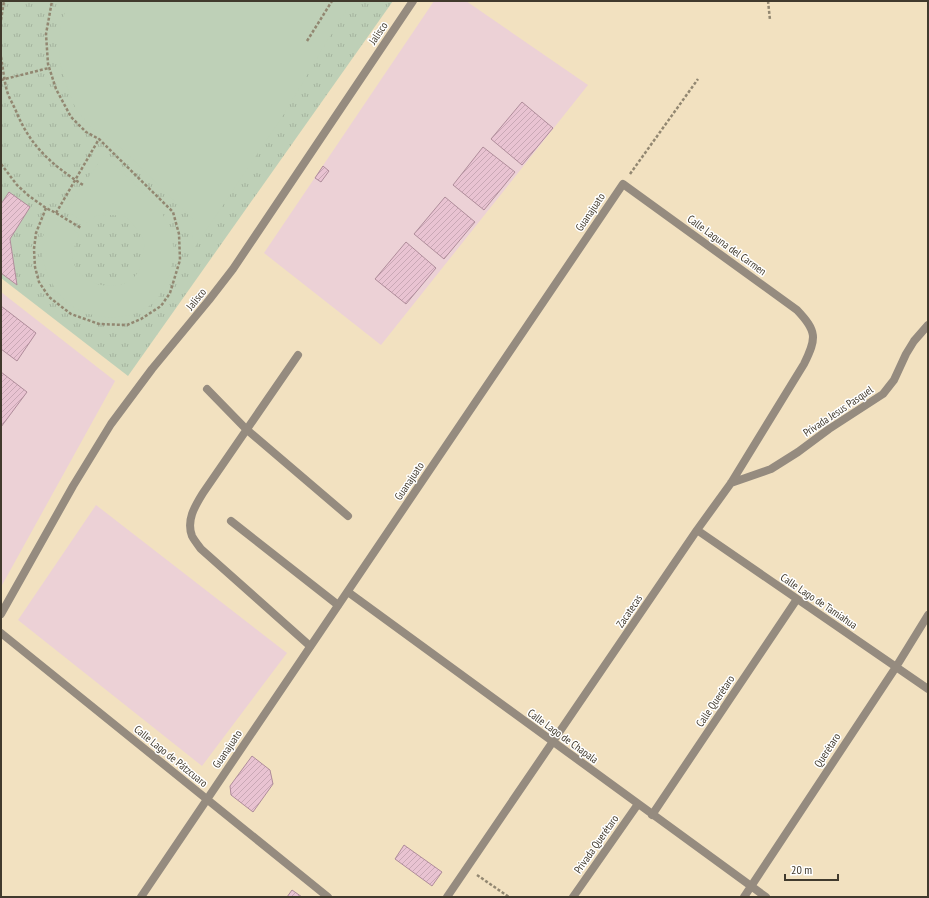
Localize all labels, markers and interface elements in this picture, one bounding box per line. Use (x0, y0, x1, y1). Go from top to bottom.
street label: Jalisco (365, 19, 391, 48)
street label: Guanajuato (572, 190, 608, 234)
street label: Calle Laguna del Carmen (685, 212, 769, 278)
street label: Jalisco (182, 285, 209, 314)
street label: Privada Jesus Pasquel (800, 382, 876, 440)
street label: Guanajuato (391, 459, 427, 503)
street label: Calle Lago de Tamiahua (778, 570, 860, 632)
street label: Zacatecas (613, 592, 645, 630)
street label: Calle Querétaro (693, 672, 738, 730)
street label: Calle Lago de Chapala (525, 706, 601, 766)
street label: Calle Lago de Pátzcuaro (131, 722, 211, 790)
street label: Guanajuato (209, 727, 245, 771)
street label: Querétaro (811, 730, 843, 770)
street label: Privada Querétaro (571, 812, 621, 876)
scale bar (785, 856, 838, 882)
text: 20 m (791, 862, 812, 877)

